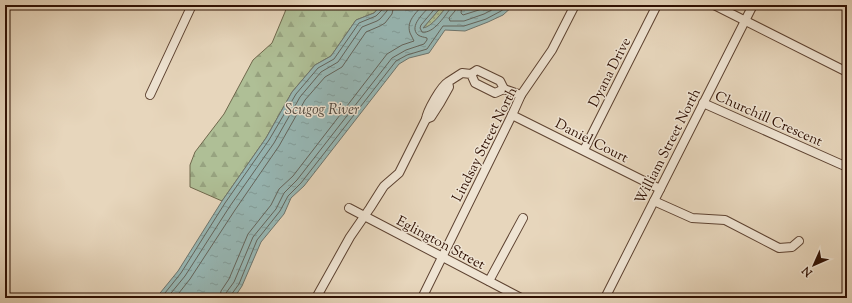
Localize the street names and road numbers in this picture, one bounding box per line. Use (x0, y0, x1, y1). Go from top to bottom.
street label: Dyana Drive (585, 35, 637, 111)
street label: Lindsay Street North (448, 84, 523, 206)
street label: William Street North (631, 86, 707, 208)
street label: Churchill Crescent (711, 87, 825, 153)
street label: Daniel Court (551, 115, 631, 169)
street label: Eglington Street (392, 212, 488, 276)

